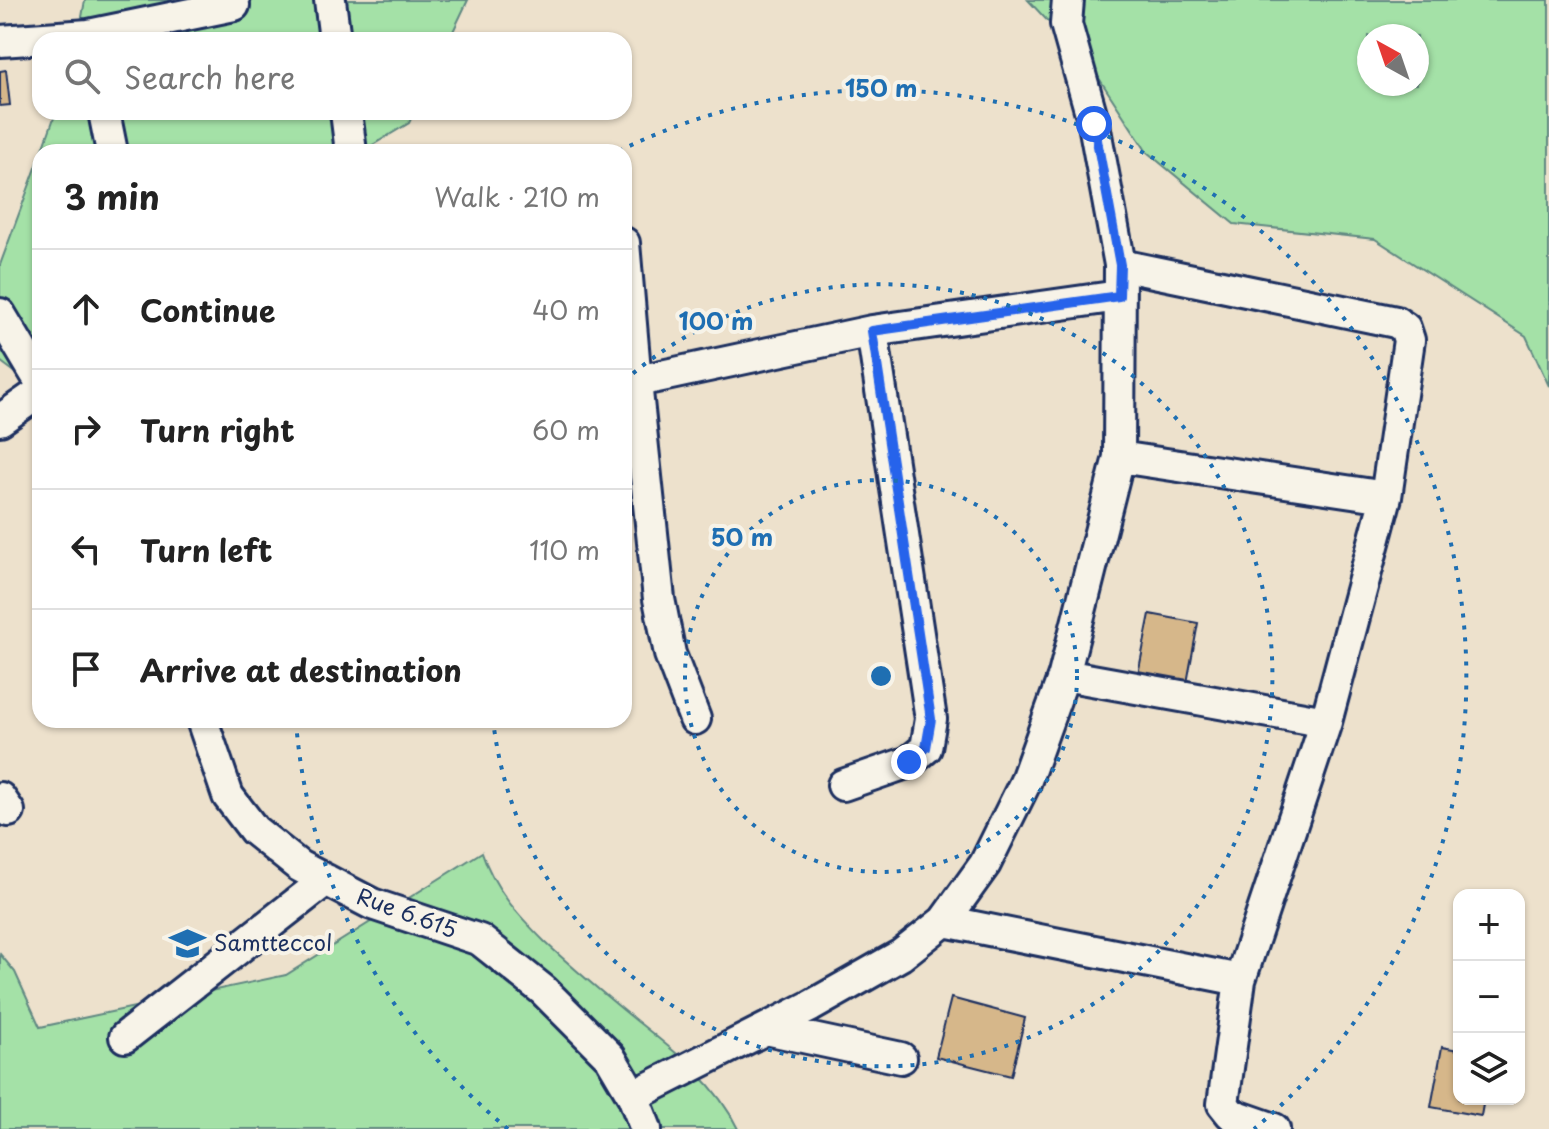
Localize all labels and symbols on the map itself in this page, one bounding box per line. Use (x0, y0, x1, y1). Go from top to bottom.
north arrow (1357, 24, 1429, 96)
text: 150 m (845, 69, 917, 105)
route start (1076, 106, 1112, 142)
text: 100 m (679, 302, 753, 338)
text: 50 m (711, 518, 773, 554)
centre of rings (867, 662, 895, 690)
route end (891, 744, 927, 780)
street label: Rue 6.615 (353, 878, 462, 945)
school or university icon: Samtteccol (169, 924, 207, 962)
place label: Samtteccol (214, 925, 332, 958)

